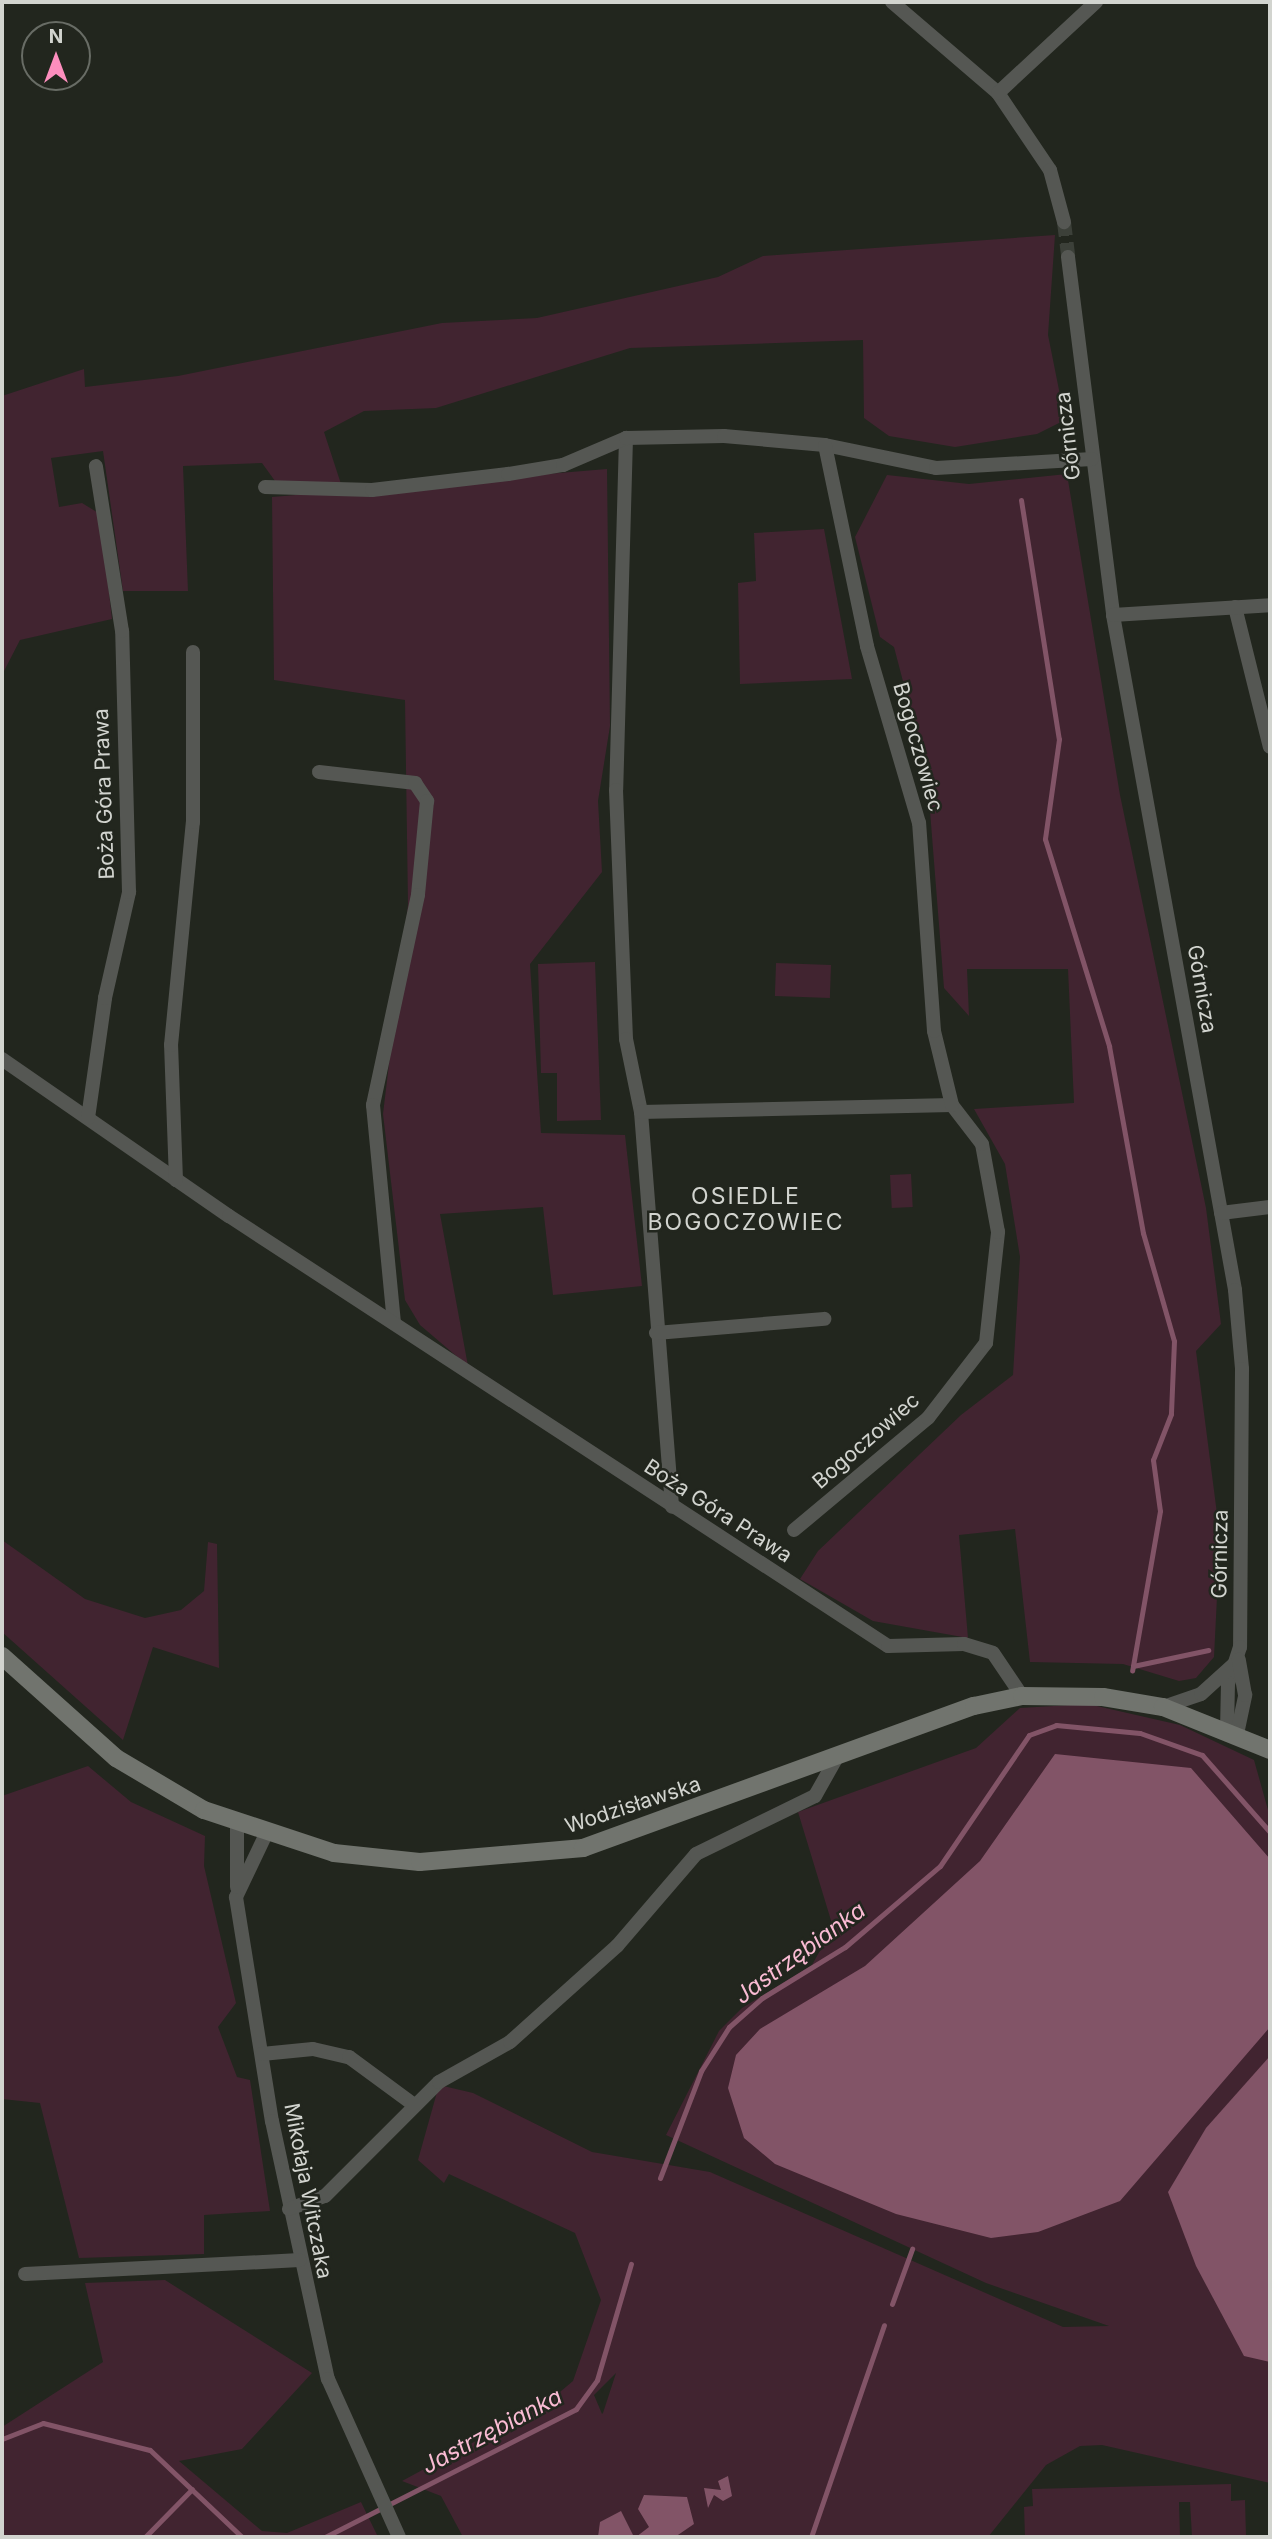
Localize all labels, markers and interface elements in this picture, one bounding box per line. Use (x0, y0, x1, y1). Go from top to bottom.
north arrow (21, 21, 91, 91)
text: N (49, 25, 63, 48)
street label: Górnicza (1050, 390, 1086, 482)
street label: Bogoczowiec (887, 679, 949, 815)
street label: Boża Góra Prawa (88, 708, 120, 880)
street label: Górnicza (1182, 943, 1222, 1035)
district label: OSIEDLE BOGOCZOWIEC (649, 1182, 843, 1236)
street label: Bogoczowiec (807, 1388, 925, 1494)
street label: Boża Góra Prawa (639, 1454, 797, 1568)
street label: Górnicza (1207, 1509, 1233, 1599)
street label: Wodzisławska (562, 1771, 704, 1839)
water label: Jastrzębianka (729, 1896, 871, 2010)
street label: Mikołaja Witczaka (279, 2101, 337, 2281)
water label: Jastrzębianka (417, 2382, 567, 2480)

